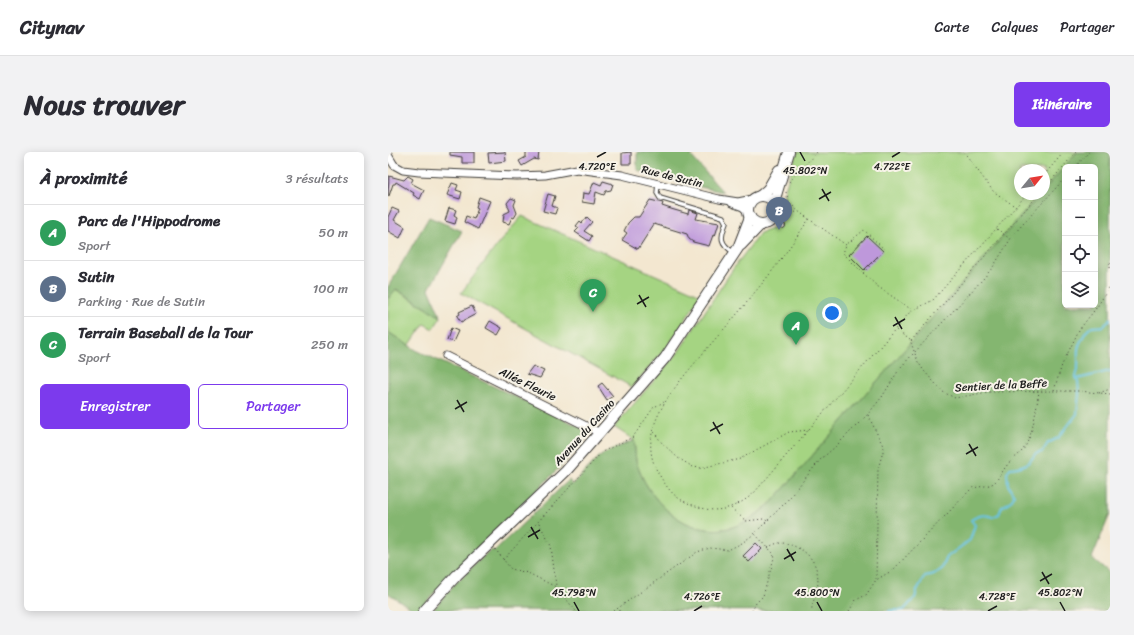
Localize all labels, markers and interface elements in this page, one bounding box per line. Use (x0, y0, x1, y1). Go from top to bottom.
text: Citynav (20, 11, 84, 44)
text: Carte (935, 15, 969, 40)
text: Calques (991, 15, 1038, 40)
text: Partager (1060, 15, 1114, 40)
text: Nous trouver (24, 80, 184, 129)
button: Itinéraire (1014, 82, 1110, 127)
text: 4.720°E (579, 158, 617, 176)
text: 4.722°E (874, 158, 912, 176)
street label: Rue de Sutin (640, 160, 704, 193)
text: 45.802°N (783, 162, 827, 180)
text: À proximité (40, 163, 127, 193)
north arrow (1014, 164, 1050, 200)
map controls (1062, 164, 1098, 308)
button: + (1062, 164, 1098, 200)
text: 3 résultats (286, 167, 348, 190)
pin: B (766, 197, 792, 230)
button: − (1062, 200, 1098, 236)
text: Parc de l'Hippodrome (78, 208, 220, 234)
text: A (49, 221, 57, 244)
text: 50 m (318, 221, 348, 244)
text: Sport (78, 234, 110, 257)
button: locate (1062, 236, 1098, 272)
text: Sutin (78, 264, 114, 290)
button: layers (1062, 272, 1098, 308)
text: B (49, 277, 57, 300)
text: 100 m (313, 277, 348, 300)
pin: C (580, 279, 606, 312)
text: Parking · Rue de Sutin (78, 290, 205, 313)
your location (822, 303, 842, 323)
pin: A (783, 312, 809, 345)
text: Terrain Baseball de la Tour (78, 320, 252, 346)
text: C (49, 333, 57, 356)
text: 250 m (311, 333, 348, 356)
text: Sport (78, 346, 110, 369)
street label: Allée Fleurie (495, 362, 560, 407)
street label: Sentier de la Beffe (954, 374, 1048, 397)
button: Enregistrer (40, 384, 190, 429)
button: Partager (198, 384, 348, 429)
street label: Avenue du Casino (548, 394, 620, 471)
text: 45.798°N (552, 584, 596, 602)
text: 45.800°N (794, 584, 840, 602)
text: 45.802°N (1038, 584, 1082, 602)
text: 4.726°E (684, 588, 722, 606)
text: 4.728°E (979, 588, 1017, 606)

